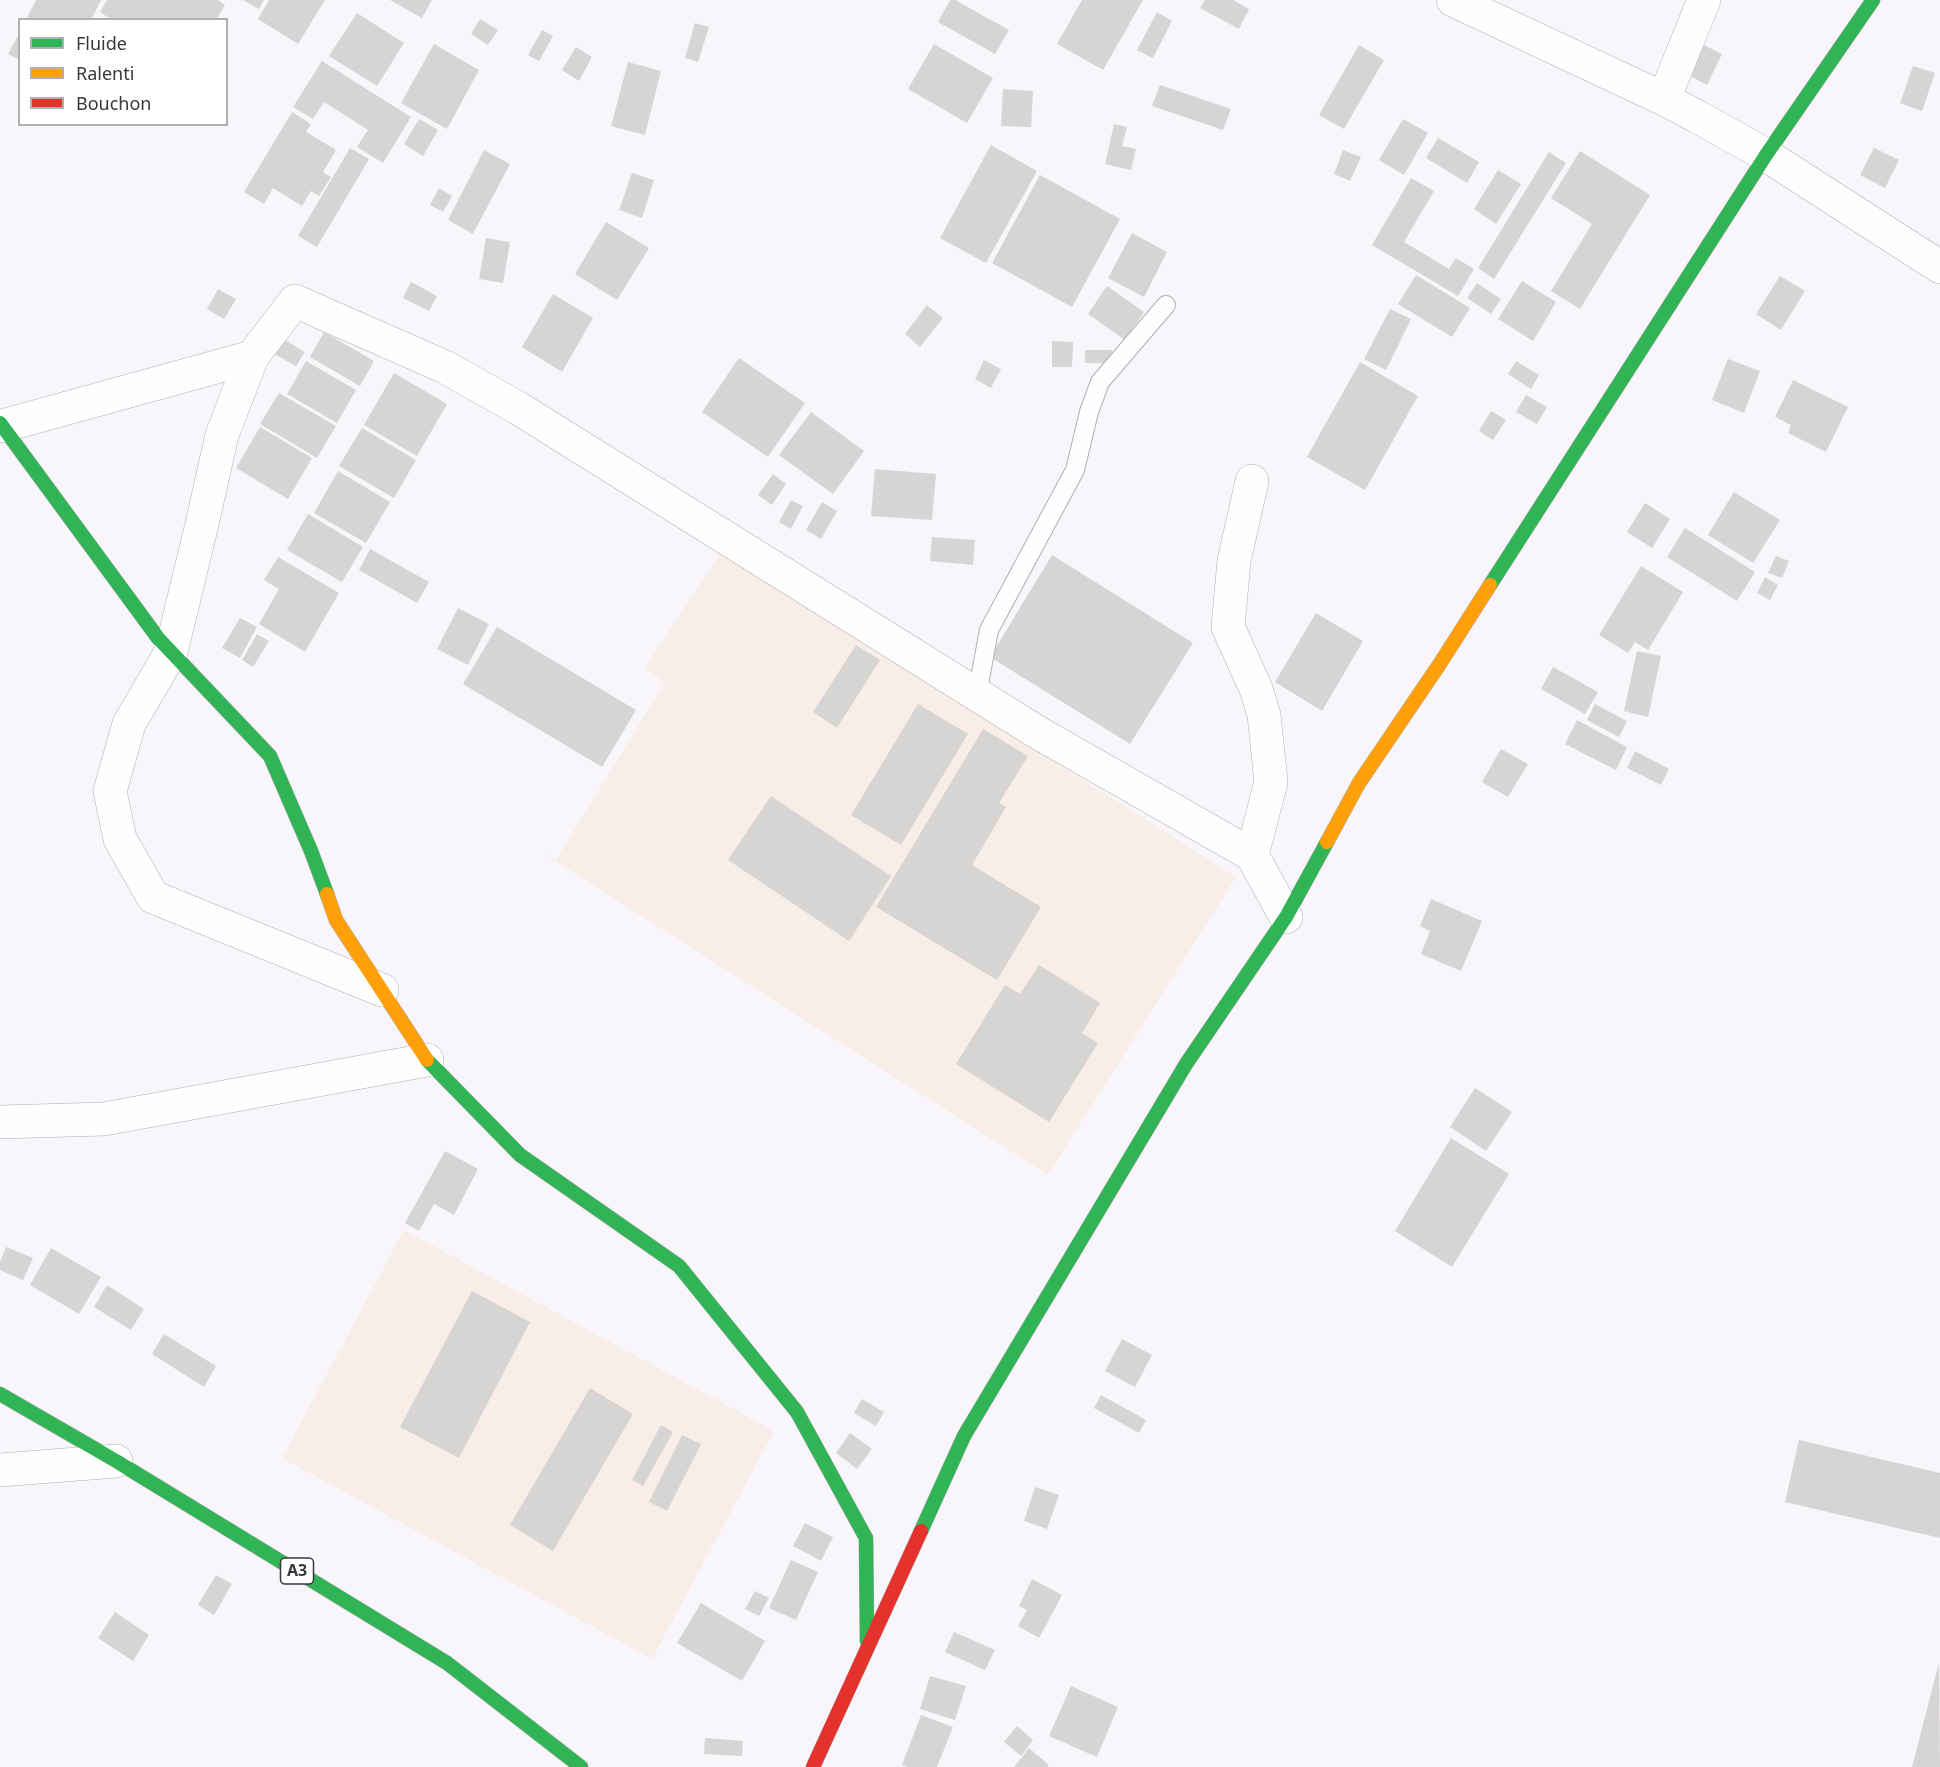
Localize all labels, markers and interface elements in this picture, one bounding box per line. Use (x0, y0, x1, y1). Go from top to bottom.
legend (18, 18, 228, 126)
text: Fluide (76, 31, 127, 55)
text: Ralenti (76, 61, 134, 85)
text: Bouchon (76, 91, 152, 115)
road number: A3 (280, 1558, 314, 1584)

